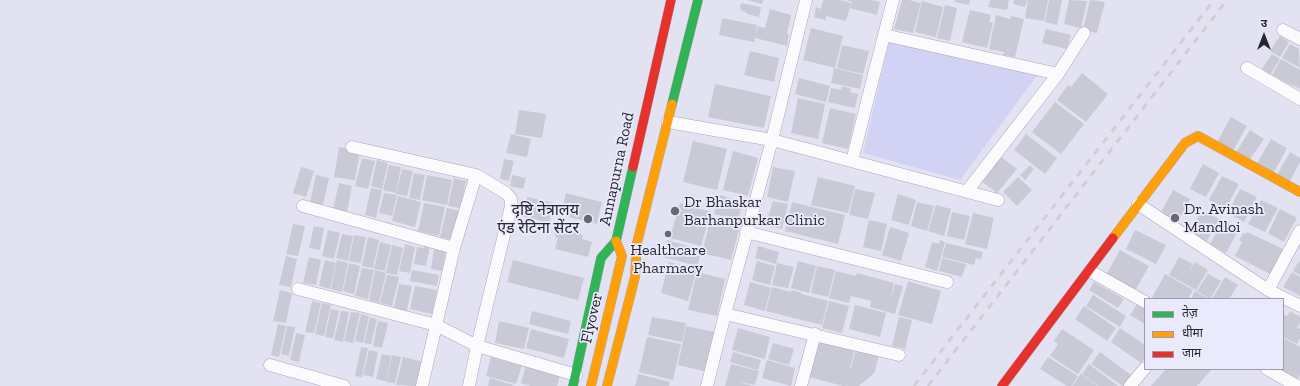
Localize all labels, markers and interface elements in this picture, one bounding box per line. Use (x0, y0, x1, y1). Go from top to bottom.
north arrow (1244, 16, 1284, 56)
text: उ (1261, 17, 1267, 30)
street label: Annapurna Road (596, 110, 638, 228)
place label: Dr Bhaskar Barhanpurkar Clinic (684, 192, 825, 230)
place label: Dr. Avinash Mandloi (1184, 199, 1264, 237)
place label: दृष्टि नेत्रालय एंड रेटिना सेंटर (497, 200, 579, 238)
marker: Dr Bhaskar Barhanpurkar Clinic (669, 205, 681, 217)
marker: Dr. Avinash Mandloi (1169, 212, 1181, 224)
marker: दृष्टि नेत्रालय एंड रेटिना सेंटर (582, 213, 594, 225)
marker: Healthcare Pharmacy (663, 229, 673, 239)
place label: Healthcare Pharmacy (630, 240, 706, 278)
street label: Flyover (577, 291, 607, 345)
legend (1144, 298, 1284, 370)
text: तेज़ (1182, 306, 1198, 320)
text: धीमा (1182, 326, 1203, 340)
text: जाम (1182, 346, 1201, 360)

